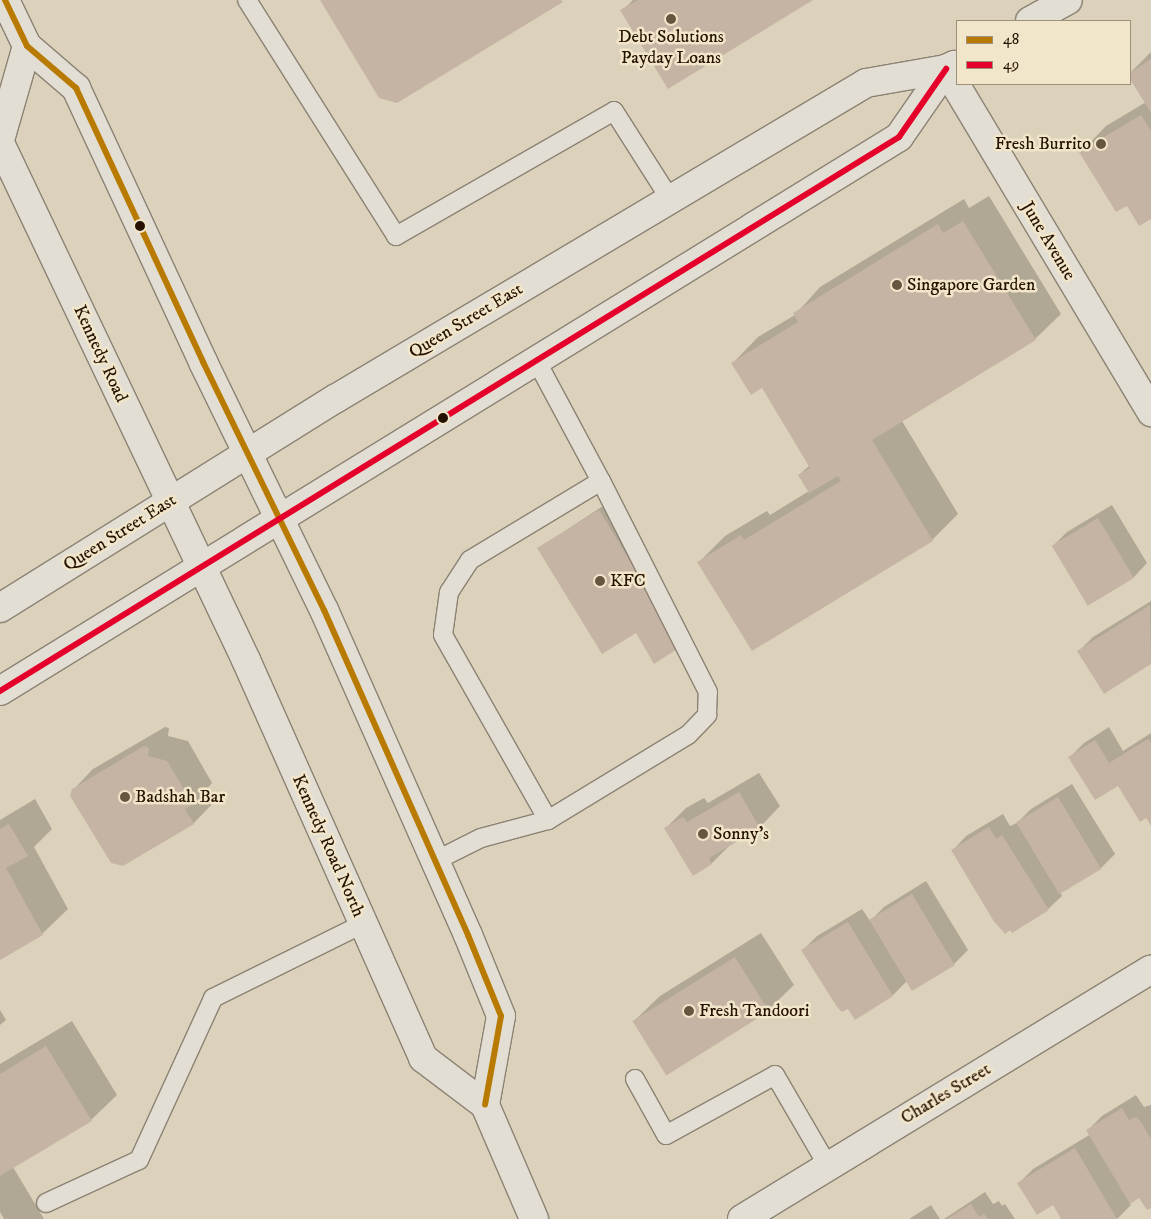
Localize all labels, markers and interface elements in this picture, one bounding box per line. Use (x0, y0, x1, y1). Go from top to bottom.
marker: Debt Solutions Payday Loans (665, 13, 677, 25)
legend (956, 20, 1131, 85)
place label: Debt Solutions Payday Loans (618, 27, 724, 70)
text: 48 (1003, 30, 1019, 49)
text: 49 (1003, 55, 1019, 74)
place label: Fresh Burrito (995, 133, 1091, 155)
marker: Fresh Burrito (1095, 138, 1107, 150)
street label: June Avenue (1016, 198, 1080, 284)
unlabelled marker (135, 221, 145, 231)
place label: Singapore Garden (907, 274, 1035, 296)
street label: Queen Street East (405, 279, 527, 363)
marker: Singapore Garden (891, 279, 903, 291)
street label: Kennedy Road (68, 302, 132, 406)
unlabelled marker (438, 413, 448, 423)
street label: Queen Street East (60, 490, 180, 576)
place label: KFC (610, 570, 646, 592)
marker: KFC (594, 575, 606, 587)
street label: Kennedy Road North (287, 771, 369, 921)
place label: Badshah Bar (135, 786, 225, 808)
marker: Badshah Bar (119, 791, 131, 803)
place label: Sonny's (713, 823, 769, 845)
marker: Sonny's (697, 828, 709, 840)
place label: Fresh Tandoori (699, 1000, 809, 1022)
marker: Fresh Tandoori (683, 1005, 695, 1017)
street label: Charles Street (897, 1059, 995, 1129)

